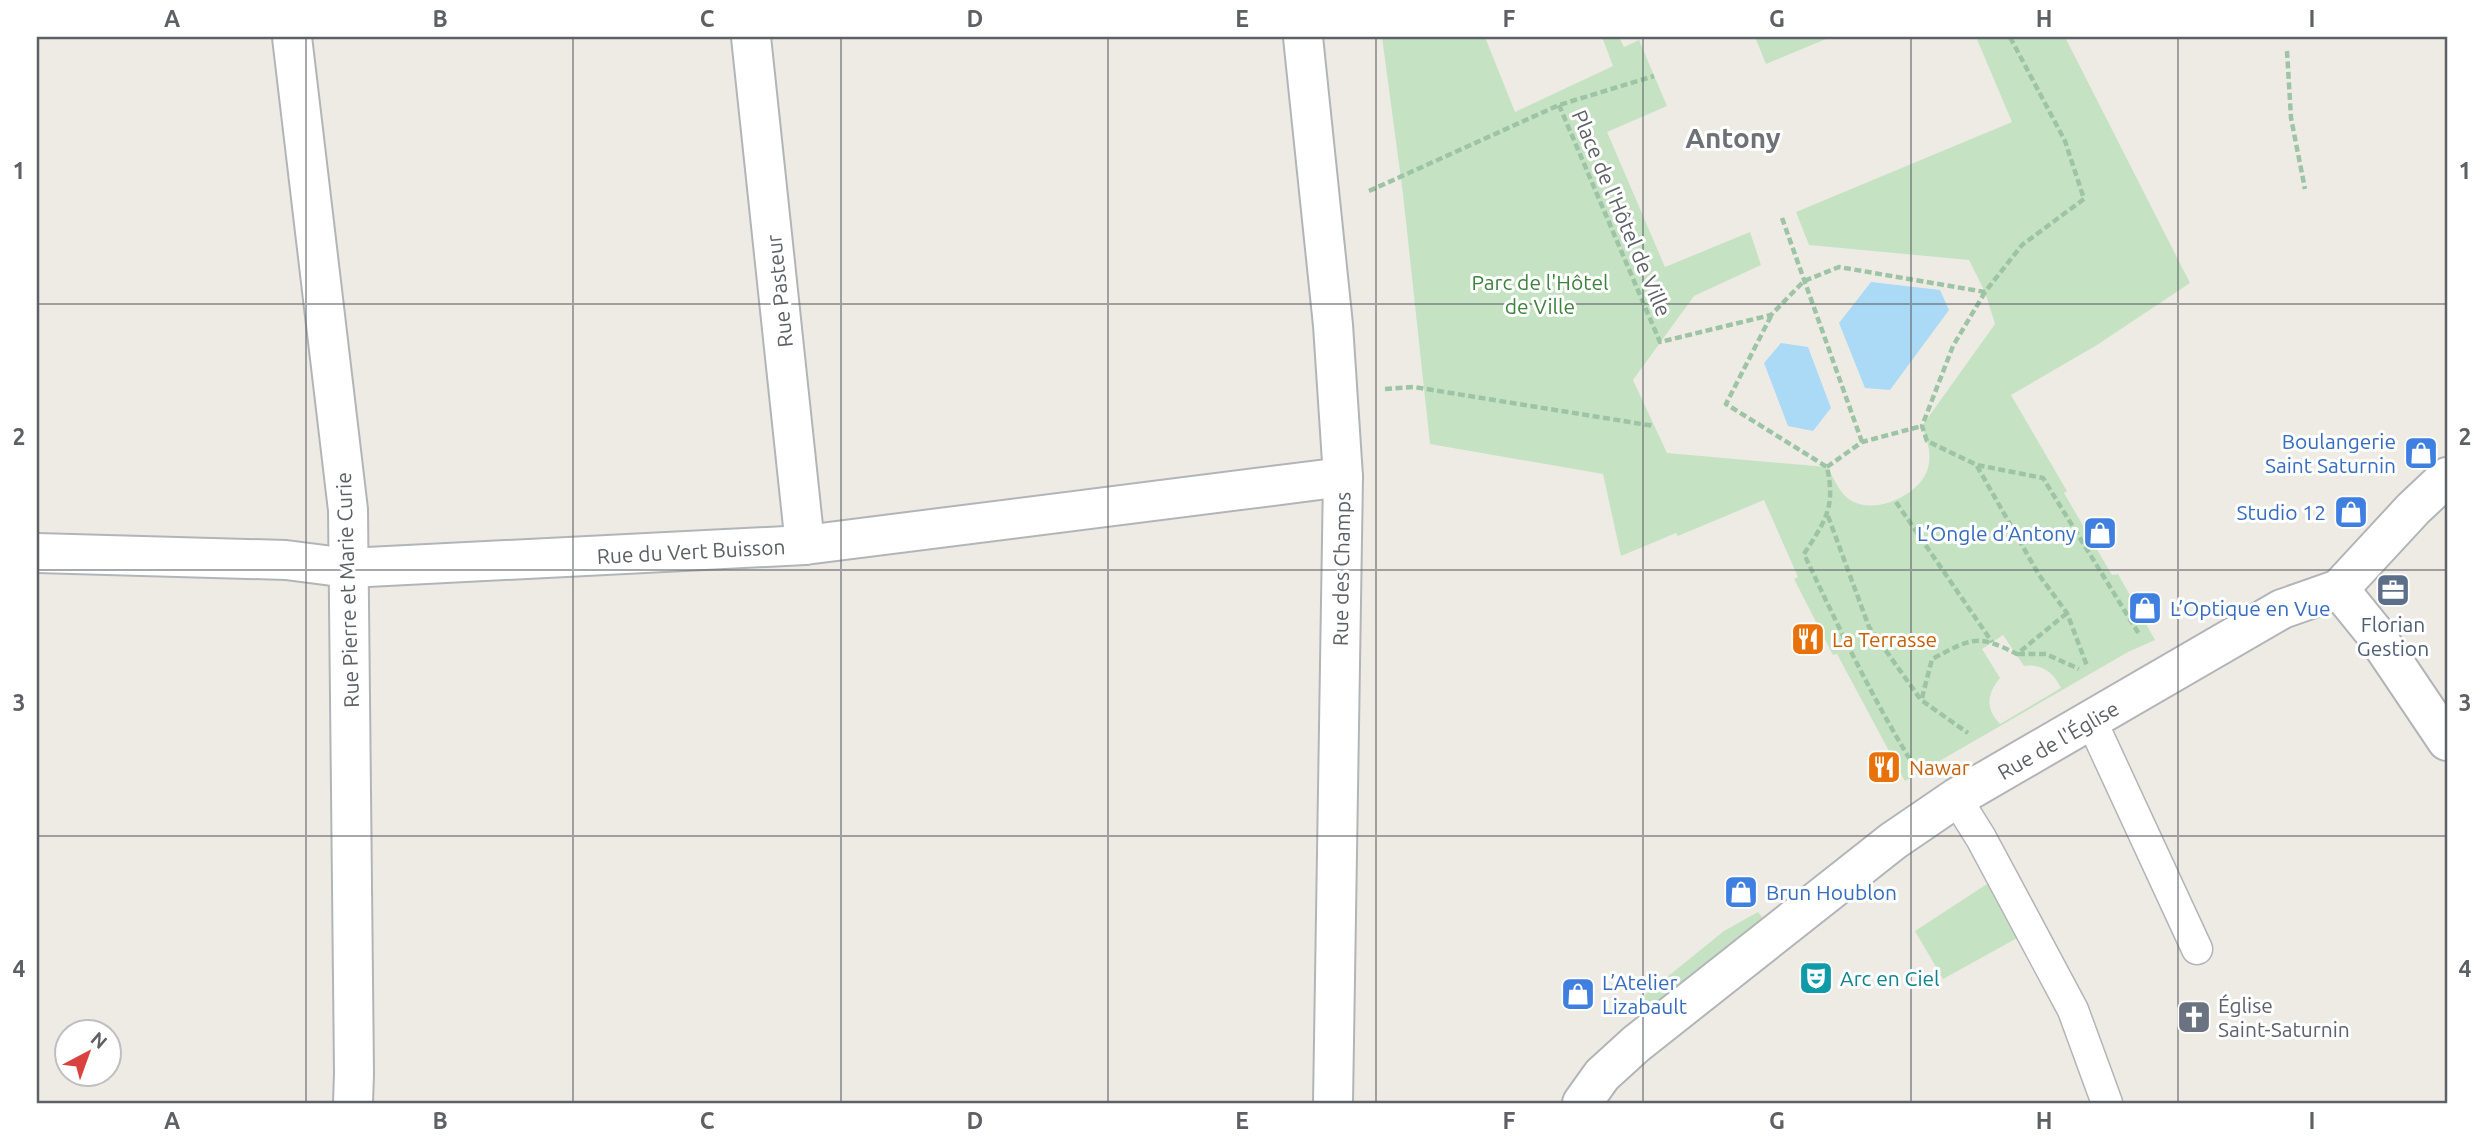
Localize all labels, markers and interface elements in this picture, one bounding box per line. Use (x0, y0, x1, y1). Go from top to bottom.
text: A (164, 6, 180, 31)
text: B (432, 6, 448, 31)
text: C (700, 6, 715, 31)
text: D (967, 6, 983, 31)
text: E (1235, 6, 1249, 31)
text: F (1503, 6, 1516, 31)
text: G (1769, 6, 1785, 31)
text: H (2036, 6, 2052, 31)
text: I (2309, 6, 2315, 31)
street label: Place de l'Hôtel de Ville (1568, 106, 1676, 320)
district label: Antony (1685, 122, 1781, 153)
text: 1 (13, 158, 25, 183)
text: 1 (2459, 158, 2471, 183)
street label: Rue Pasteur (761, 233, 797, 349)
park label: Parc de l'Hôtel de Ville (1471, 270, 1609, 318)
text: 2 (13, 424, 25, 449)
text: 2 (2459, 424, 2471, 449)
place label: Boulangerie Saint Saturnin (2265, 429, 2396, 477)
shop icon: Boulangerie Saint Saturnin (2402, 434, 2440, 472)
street label: Rue Pierre et Marie Curie (331, 472, 363, 708)
street label: Rue des Champs (1328, 492, 1354, 646)
shop icon: Studio 12 (2332, 493, 2370, 531)
place label: Studio 12 (2237, 500, 2326, 524)
shop icon: L’Ongle d’Antony (2081, 514, 2119, 552)
place label: L’Ongle d’Antony (1917, 521, 2076, 545)
street label: Rue du Vert Buisson (596, 534, 786, 568)
office icon: Florian Gestion (2374, 571, 2412, 609)
shop icon: L’Optique en Vue (2126, 589, 2164, 627)
place label: L’Optique en Vue (2170, 596, 2331, 620)
place label: Florian Gestion (2357, 612, 2429, 660)
restaurant icon: La Terrasse (1789, 620, 1827, 658)
place label: La Terrasse (1832, 627, 1937, 651)
text: 3 (13, 690, 25, 715)
text: 3 (2459, 690, 2471, 715)
street label: Rue de l'Église (1993, 696, 2123, 784)
restaurant icon: Nawar (1865, 748, 1903, 786)
place label: Nawar (1909, 755, 1970, 779)
shop icon: Brun Houblon (1722, 873, 1760, 911)
place label: Brun Houblon (1766, 880, 1897, 904)
text: 4 (13, 956, 26, 981)
text: 4 (2459, 956, 2472, 981)
theatre icon: Arc en Ciel (1797, 959, 1835, 997)
place label: Arc en Ciel (1840, 966, 1940, 990)
place label: L’Atelier Lizabault (1602, 970, 1687, 1018)
shop icon: L’Atelier Lizabault (1559, 975, 1597, 1013)
place label: Église Saint-Saturnin (2218, 993, 2350, 1041)
church icon: Église Saint-Saturnin (2175, 998, 2213, 1036)
north arrow (52, 1018, 122, 1088)
text: N (87, 1027, 112, 1053)
text: A (164, 1108, 180, 1133)
text: B (432, 1108, 448, 1133)
text: C (700, 1108, 715, 1133)
text: D (967, 1108, 983, 1133)
text: E (1235, 1108, 1249, 1133)
text: F (1503, 1108, 1516, 1133)
text: G (1769, 1108, 1785, 1133)
text: H (2036, 1108, 2052, 1133)
text: I (2309, 1108, 2315, 1133)

